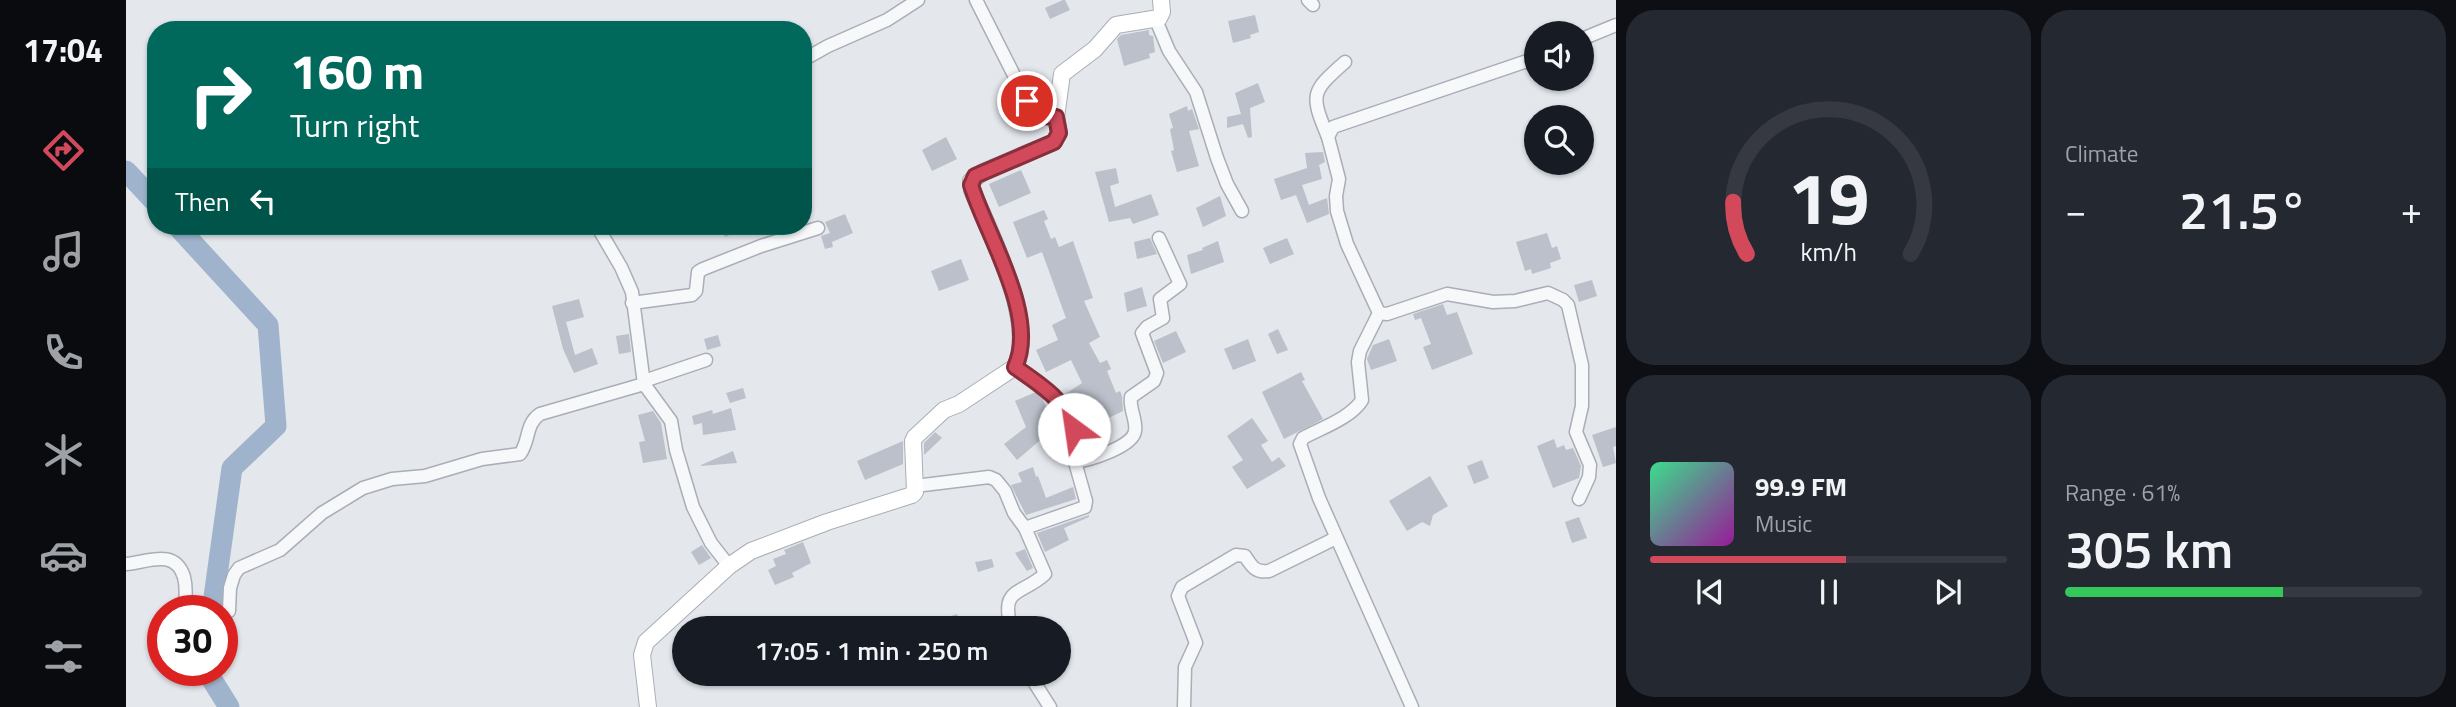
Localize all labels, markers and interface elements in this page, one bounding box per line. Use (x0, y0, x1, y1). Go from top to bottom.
map controls (1524, 21, 1594, 175)
button: sound (1524, 21, 1594, 91)
text: 17:04 (23, 26, 103, 74)
text: 160 m (290, 33, 424, 108)
icon: right (175, 49, 266, 140)
pin (997, 71, 1057, 131)
icon: arrive (1008, 82, 1046, 120)
text: Turn right (290, 101, 419, 149)
button: search (1524, 105, 1594, 175)
icon: directions (39, 126, 88, 175)
text: Climate (2065, 136, 2138, 171)
text: 19 (1788, 142, 1869, 252)
text: 21.5° (2179, 170, 2308, 249)
text: − (2065, 181, 2086, 239)
text: + (2401, 181, 2422, 239)
text: Then (175, 182, 230, 221)
icon: left (244, 182, 282, 220)
icon: music (39, 227, 88, 276)
text: km/h (1800, 232, 1857, 270)
icon: phone (39, 328, 88, 377)
position arrow (1037, 392, 1111, 466)
icon: climate (39, 430, 88, 479)
text: 99.9 FM (1755, 467, 1847, 506)
text: Range · 61% (2065, 475, 2180, 510)
text: Music (1755, 506, 1812, 541)
text: 305 km (2065, 509, 2233, 588)
icon: car (39, 531, 88, 580)
icon: previous (1691, 573, 1729, 611)
icon: pause (1810, 573, 1848, 611)
icon: next (1929, 573, 1967, 611)
speed limit sign: 30 (147, 595, 238, 686)
text: 17:05 · 1 min · 250 m (755, 631, 988, 670)
icon: filters (39, 632, 88, 681)

